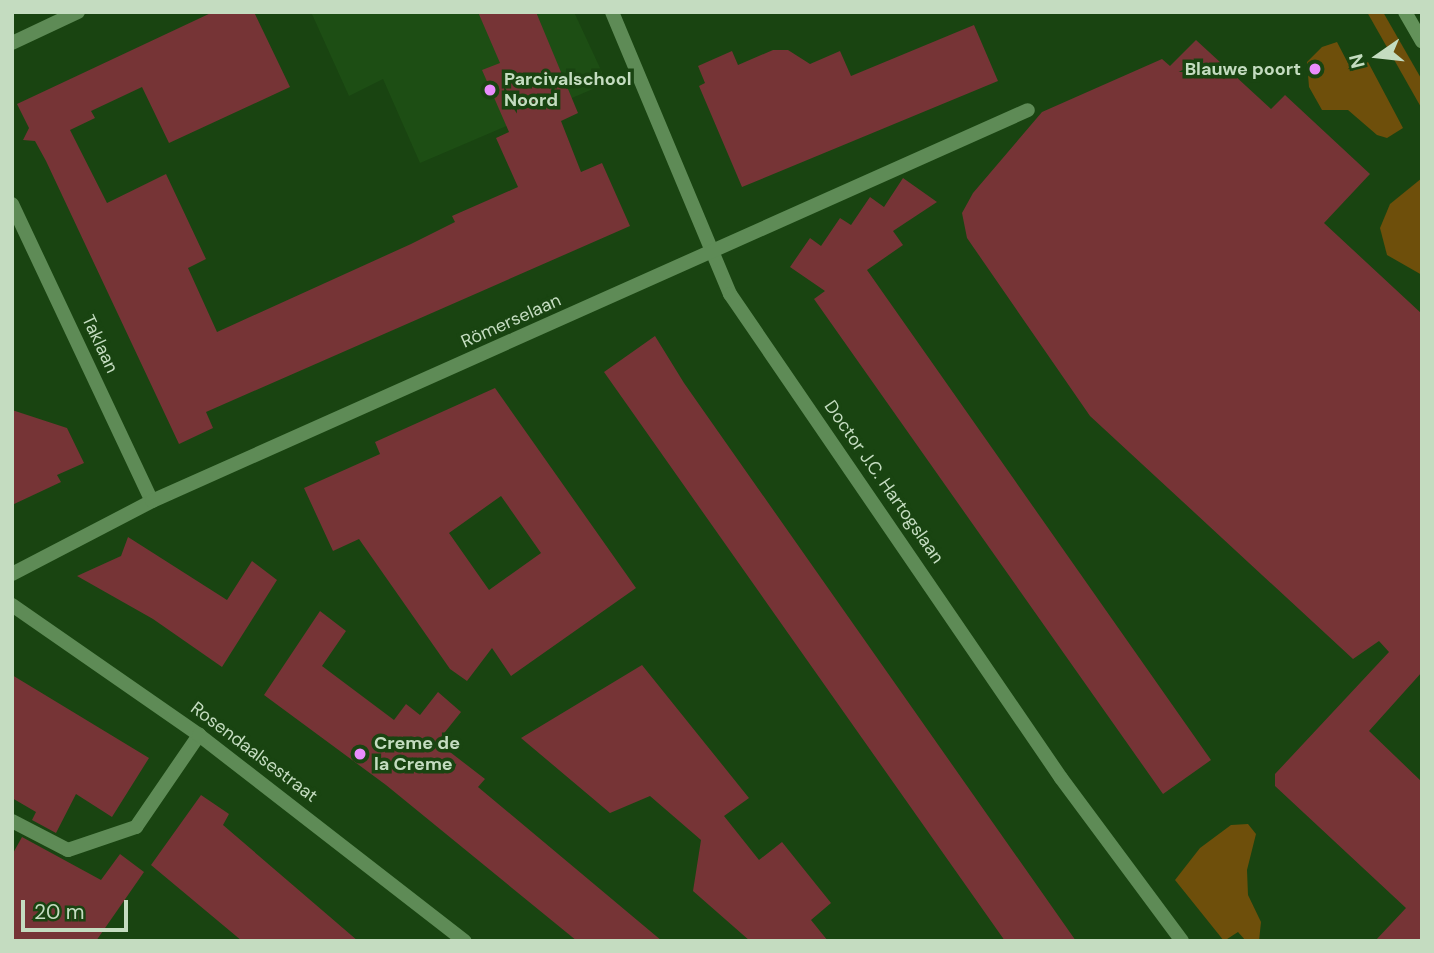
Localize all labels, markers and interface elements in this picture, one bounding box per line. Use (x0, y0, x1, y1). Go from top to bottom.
north arrow (1343, 21, 1413, 91)
text: N (1343, 51, 1371, 71)
place label: Blauwe poort (1185, 58, 1301, 80)
marker: Blauwe poort (1307, 61, 1323, 77)
place label: Parcivalschool Noord (504, 69, 631, 112)
marker: Parcivalschool Noord (482, 82, 498, 98)
street label: Römerselaan (458, 289, 564, 353)
street label: Taklaan (77, 312, 123, 376)
street label: Doctor J.C. Hartogslaan (820, 396, 948, 568)
street label: Rosendaalsestraat (186, 697, 322, 807)
place label: Creme de la Creme (374, 733, 460, 776)
marker: Creme de la Creme (352, 746, 368, 762)
scale bar (24, 886, 131, 930)
text: 20 m (34, 898, 85, 926)

